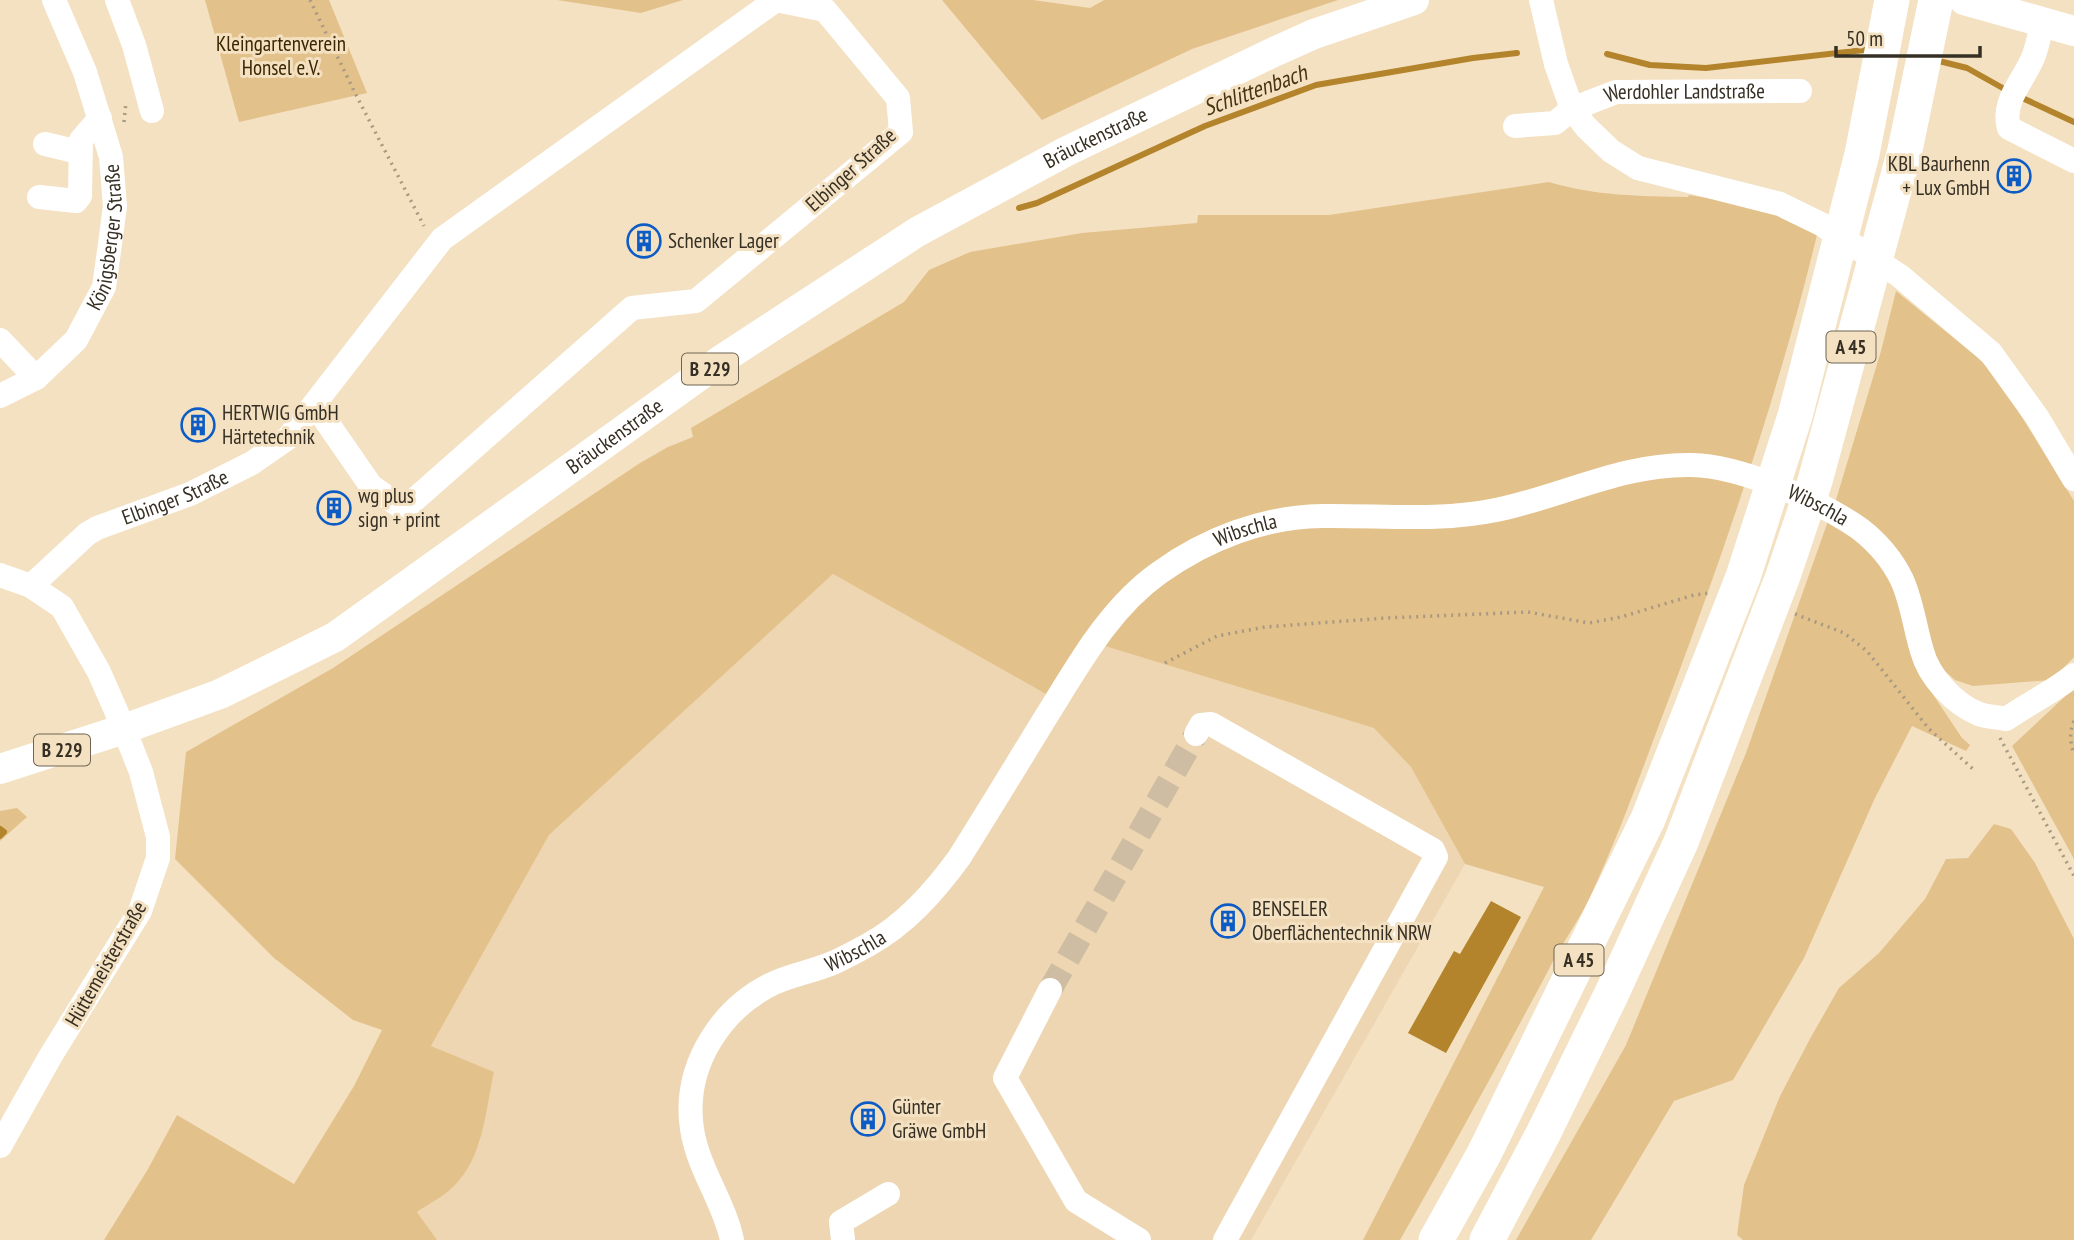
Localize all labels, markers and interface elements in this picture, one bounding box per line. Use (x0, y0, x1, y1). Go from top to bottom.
scale bar (1836, 14, 1980, 58)
text: 50 m (1846, 25, 1883, 52)
park label: Kleingartenverein Honsel e.V. (216, 30, 346, 81)
water label: Schlittenbach (1199, 57, 1312, 122)
street label: Werdohler Landstraße (1600, 77, 1765, 108)
street label: Bräuckenstraße (1039, 100, 1152, 174)
street label: Elbinger Straße (800, 122, 902, 217)
place label: KBL Baurhenn + Lux GmbH (1888, 150, 1990, 201)
building icon: KBL Baurhenn + Lux GmbH (1995, 157, 2033, 195)
street label: Königsberger Straße (80, 163, 128, 315)
building icon: Schenker Lager (625, 222, 663, 260)
place label: Schenker Lager (668, 227, 779, 254)
road number: A 45 (1826, 332, 1876, 362)
road number: B 229 (682, 354, 738, 384)
street label: Bräuckenstraße (561, 392, 668, 480)
place label: HERTWIG GmbH Härtetechnik (222, 399, 339, 450)
building icon: HERTWIG GmbH Härtetechnik (179, 406, 217, 444)
street label: Elbinger Straße (118, 463, 233, 531)
street label: Wibschla (1784, 478, 1854, 531)
place label: wg plus sign + print (358, 482, 440, 533)
building icon: wg plus sign + print (315, 489, 353, 527)
street label: Wibschla (1209, 507, 1279, 553)
road number: B 229 (34, 734, 90, 765)
place label: BENSELER Oberflächentechnik NRW (1252, 895, 1431, 946)
street label: Hüttemeisterstraße (59, 896, 152, 1031)
building icon: BENSELER Oberflächentechnik NRW (1209, 902, 1247, 940)
street label: Wibschla (821, 924, 891, 978)
road number: A 45 (1554, 944, 1604, 976)
place label: Günter Gräwe GmbH (892, 1093, 986, 1144)
building icon: Günter Gräwe GmbH (849, 1100, 887, 1138)

